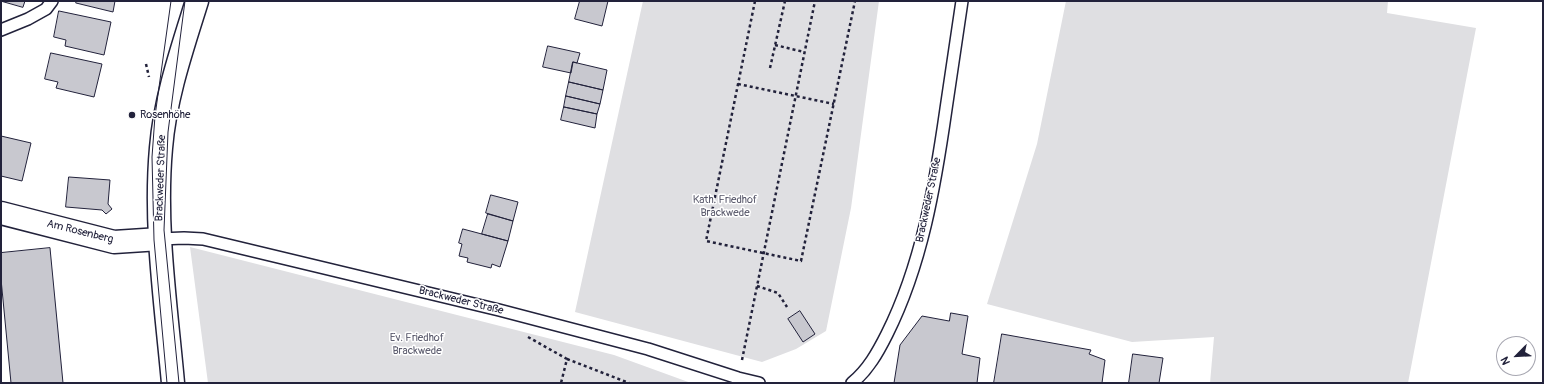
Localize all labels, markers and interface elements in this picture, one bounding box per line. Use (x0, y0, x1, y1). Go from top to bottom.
place label: Rosenhöhe (140, 108, 190, 122)
marker: Rosenhöhe (127, 110, 137, 120)
street label: Brackweder Straße (153, 134, 169, 222)
street label: Brackweder Straße (914, 156, 944, 244)
park label: Kath. Friedhof Brackwede (693, 193, 757, 219)
street label: Am Rosenberg (45, 217, 115, 247)
street label: Brackweder Straße (417, 284, 505, 318)
park label: Ev. Friedhof Brackwede (390, 331, 444, 357)
north arrow (1496, 336, 1536, 376)
text: N (1498, 355, 1513, 367)

